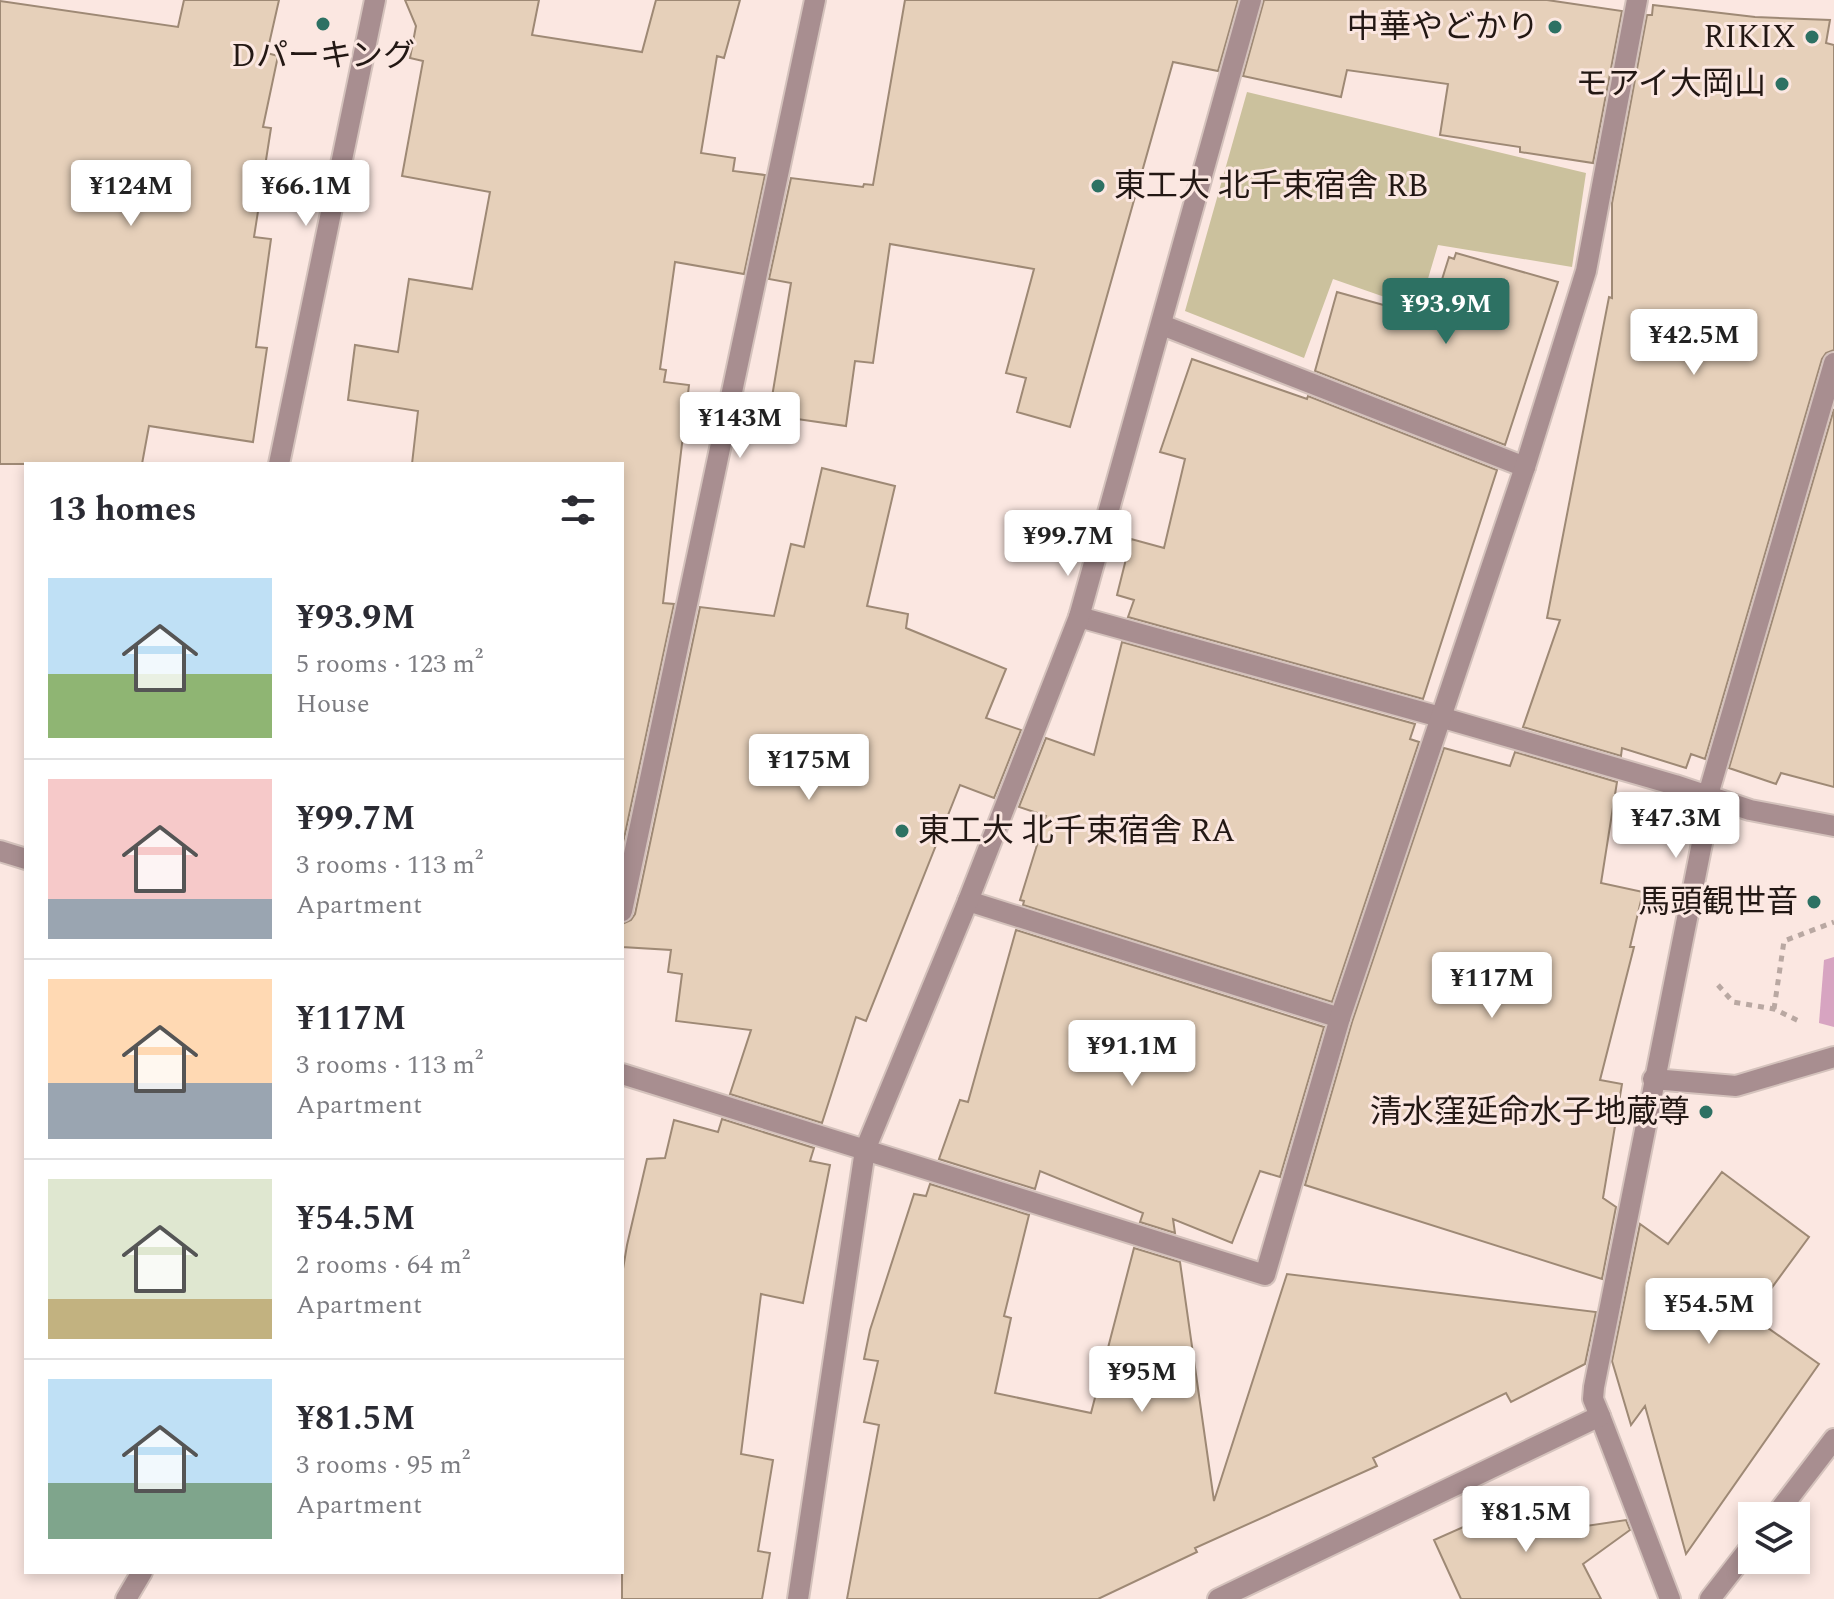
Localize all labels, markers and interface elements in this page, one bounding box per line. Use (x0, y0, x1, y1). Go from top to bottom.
place label: 中華やどかり (1347, 3, 1539, 52)
place label: RIKIX (1703, 13, 1796, 62)
marker: Dパーキング (314, 15, 332, 33)
marker: 中華やどかり (1546, 18, 1564, 36)
marker: RIKIX (1803, 28, 1821, 46)
place label: Dパーキング (231, 32, 415, 81)
place label: モアイ大岡山 (1576, 60, 1766, 109)
marker: モアイ大岡山 (1773, 75, 1791, 93)
pin: ¥124M (75, 160, 187, 228)
pin: ¥66.1M (241, 160, 371, 228)
place label: 東工大 北千束宿舎 RB (1114, 162, 1428, 211)
text: ¥124M (89, 166, 173, 206)
text: ¥66.1M (260, 166, 352, 206)
marker: 東工大 北千束宿舎 RB (1089, 177, 1107, 195)
pin: ¥93.9M (1381, 278, 1511, 346)
text: ¥93.9M (1400, 284, 1492, 324)
pin: ¥42.5M (1629, 309, 1759, 377)
text: ¥42.5M (1648, 315, 1740, 355)
pin: ¥143M (684, 392, 796, 460)
text: ¥143M (698, 398, 782, 438)
text: 13 homes (48, 484, 197, 536)
icon: filters (556, 488, 600, 532)
pin: ¥99.7M (1003, 510, 1133, 578)
text: ¥99.7M (1022, 516, 1114, 556)
text: ¥93.9M (296, 592, 415, 644)
icon: home (112, 610, 208, 706)
text: 5 rooms · 123 m² (296, 644, 483, 684)
text: House (296, 684, 370, 724)
pin: ¥175M (753, 734, 865, 802)
text: ¥175M (767, 740, 851, 780)
pin: ¥47.3M (1611, 792, 1741, 860)
text: ¥99.7M (296, 793, 415, 845)
text: ¥47.3M (1630, 798, 1722, 838)
place label: 東工大 北千束宿舎 RA (918, 807, 1235, 856)
icon: home (112, 811, 208, 907)
marker: 東工大 北千束宿舎 RA (893, 822, 911, 840)
text: 3 rooms · 113 m² (296, 845, 483, 885)
place label: 馬頭観世音 (1638, 878, 1798, 927)
text: Apartment (296, 885, 422, 925)
marker: 馬頭観世音 (1805, 893, 1823, 911)
pin: ¥117M (1436, 952, 1548, 1020)
text: ¥117M (1450, 958, 1534, 998)
text: ¥117M (296, 993, 406, 1045)
icon: home (112, 1011, 208, 1107)
pin: ¥91.1M (1067, 1020, 1197, 1088)
text: ¥91.1M (1086, 1026, 1178, 1066)
text: 3 rooms · 113 m² (296, 1045, 483, 1085)
text: Apartment (296, 1085, 422, 1125)
place label: 清水窪延命水子地蔵尊 (1370, 1088, 1690, 1137)
marker: 清水窪延命水子地蔵尊 (1697, 1103, 1715, 1121)
text: ¥54.5M (296, 1193, 415, 1245)
icon: home (112, 1211, 208, 1307)
text: 2 rooms · 64 m² (296, 1245, 470, 1285)
pin: ¥54.5M (1644, 1278, 1774, 1346)
text: ¥54.5M (1663, 1284, 1755, 1324)
text: Apartment (296, 1285, 422, 1325)
pin: ¥95M (1095, 1346, 1189, 1414)
text: ¥95M (1107, 1352, 1177, 1392)
text: ¥81.5M (296, 1393, 415, 1445)
icon: home (112, 1411, 208, 1507)
text: 3 rooms · 95 m² (296, 1445, 470, 1485)
text: Apartment (296, 1485, 422, 1525)
pin: ¥81.5M (1461, 1486, 1591, 1554)
text: ¥81.5M (1480, 1492, 1572, 1532)
map controls (1738, 1502, 1810, 1574)
button: layers (1738, 1502, 1810, 1574)

